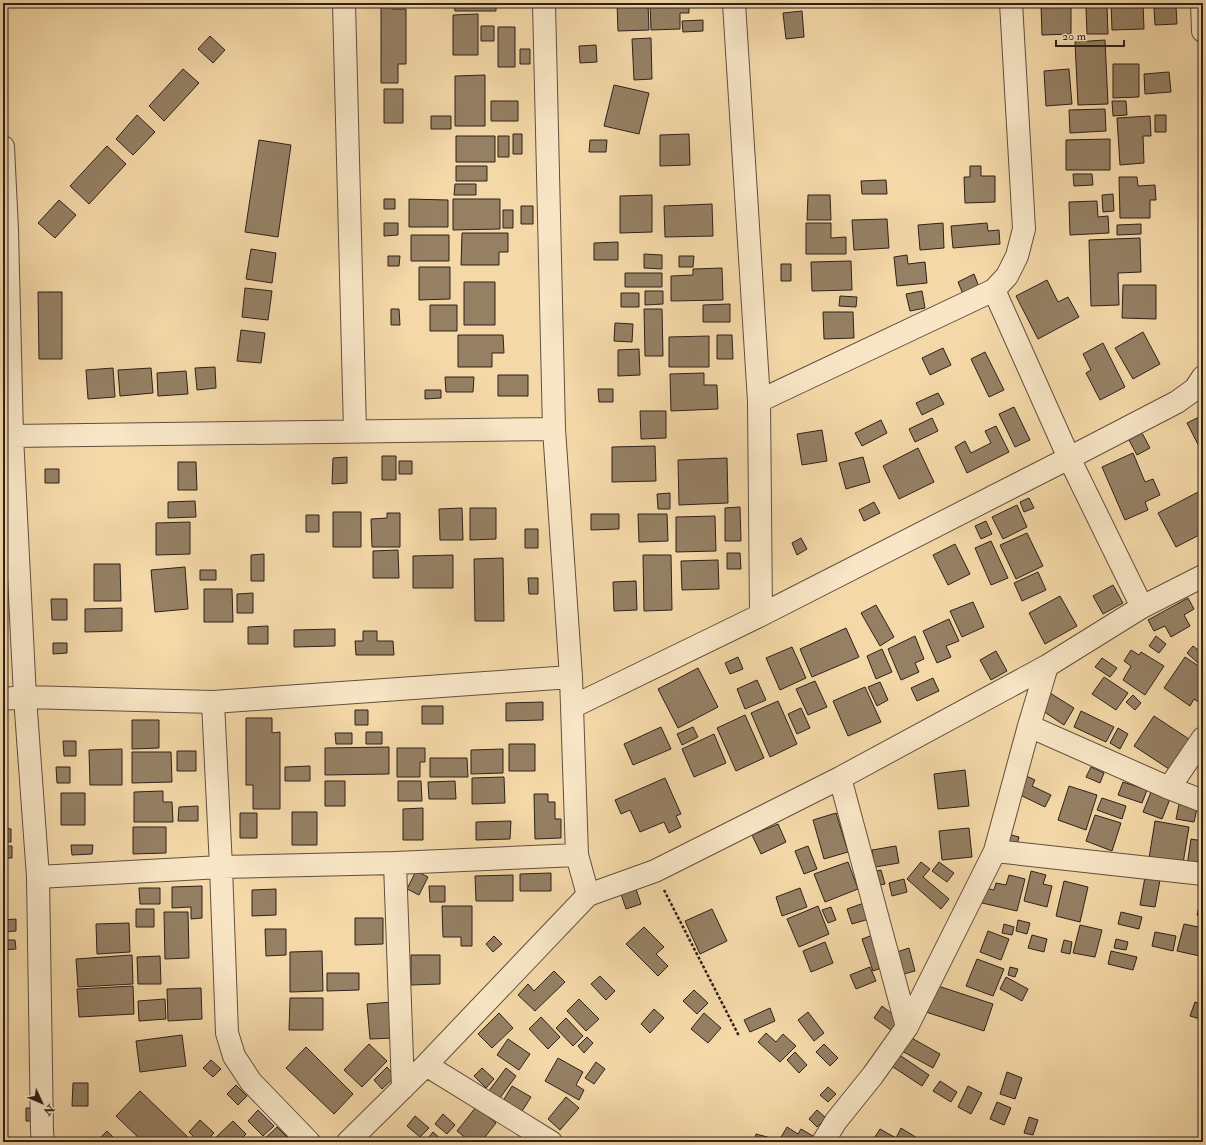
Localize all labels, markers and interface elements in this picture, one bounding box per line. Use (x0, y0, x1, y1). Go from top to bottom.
scale bar (1056, 22, 1124, 48)
text: 20 m (1062, 29, 1087, 44)
north arrow (22, 1083, 62, 1123)
text: N (40, 1101, 58, 1118)

